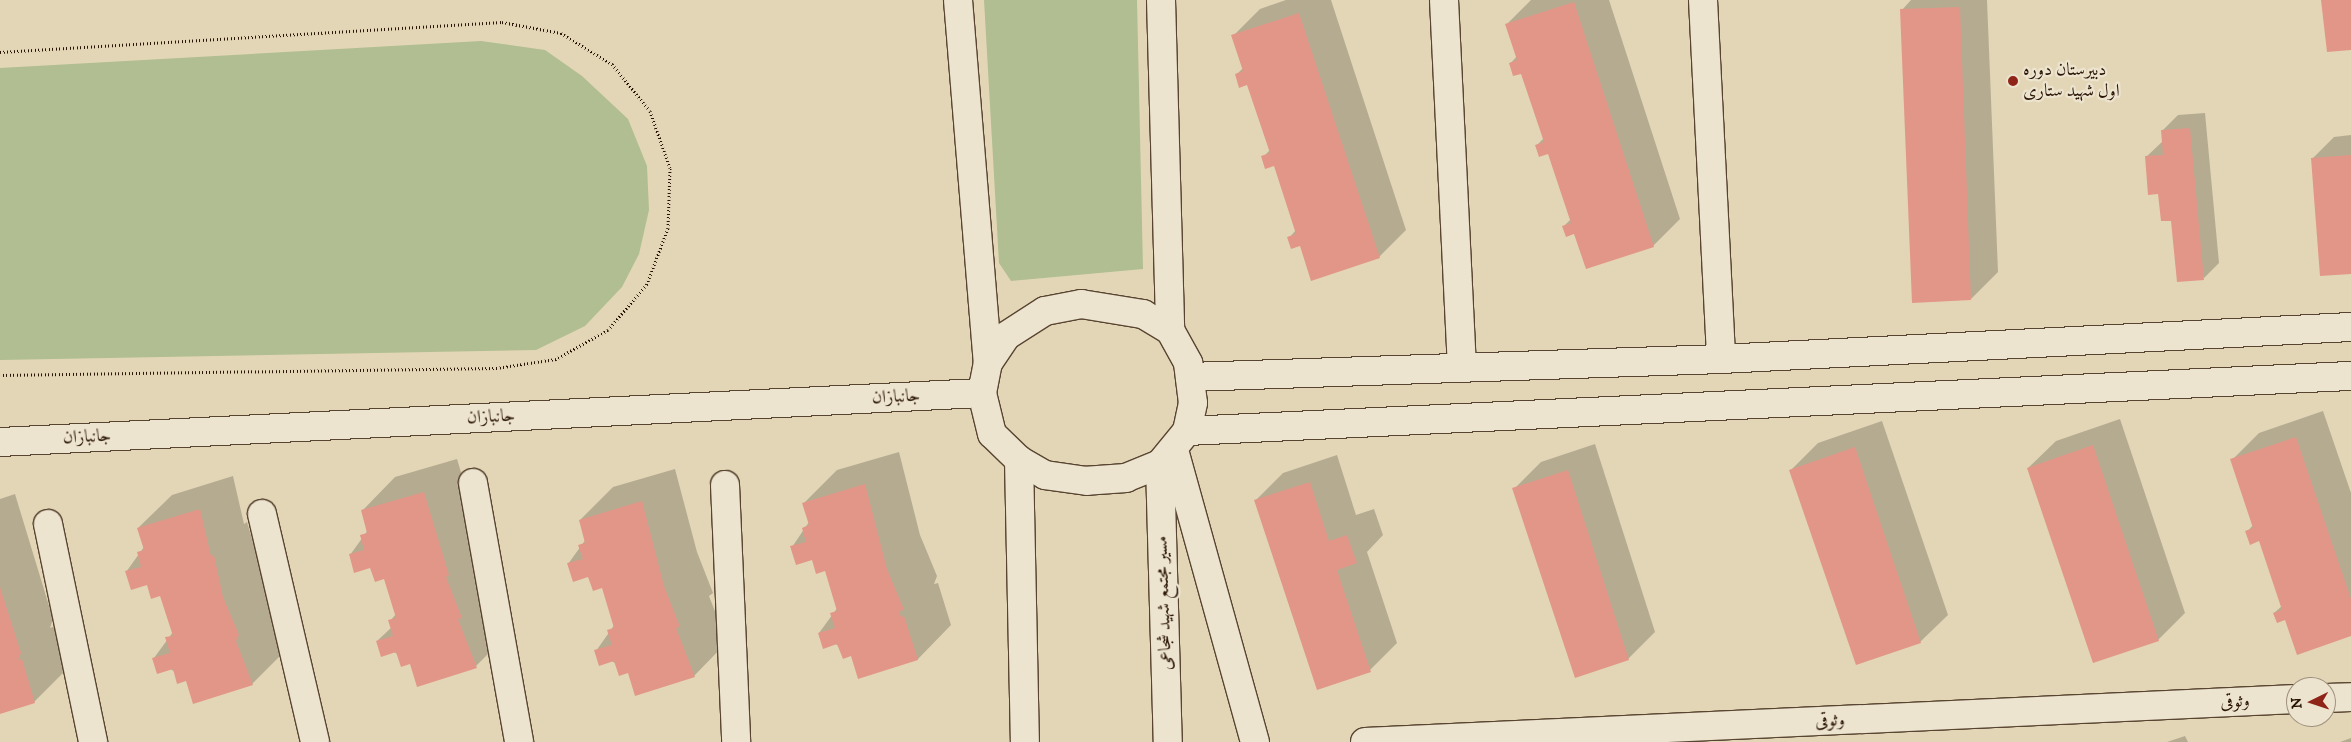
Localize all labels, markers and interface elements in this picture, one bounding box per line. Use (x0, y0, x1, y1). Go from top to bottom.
place label: دبیرستان دوره اول شهید ستاری (2023, 60, 2120, 102)
marker: دبیرستان دوره اول شهید ستاری (2007, 75, 2019, 87)
street label: جانبازان (871, 385, 921, 409)
street label: جانبازان (466, 405, 516, 429)
street label: جانبازان (62, 425, 112, 449)
street label: مسیر مجتمع شهید شجاعی (1151, 535, 1177, 671)
north arrow (2286, 677, 2336, 727)
street label: وثوقی (2220, 690, 2250, 714)
text: N (2288, 697, 2306, 709)
street label: وثوقی (1815, 709, 1845, 733)

